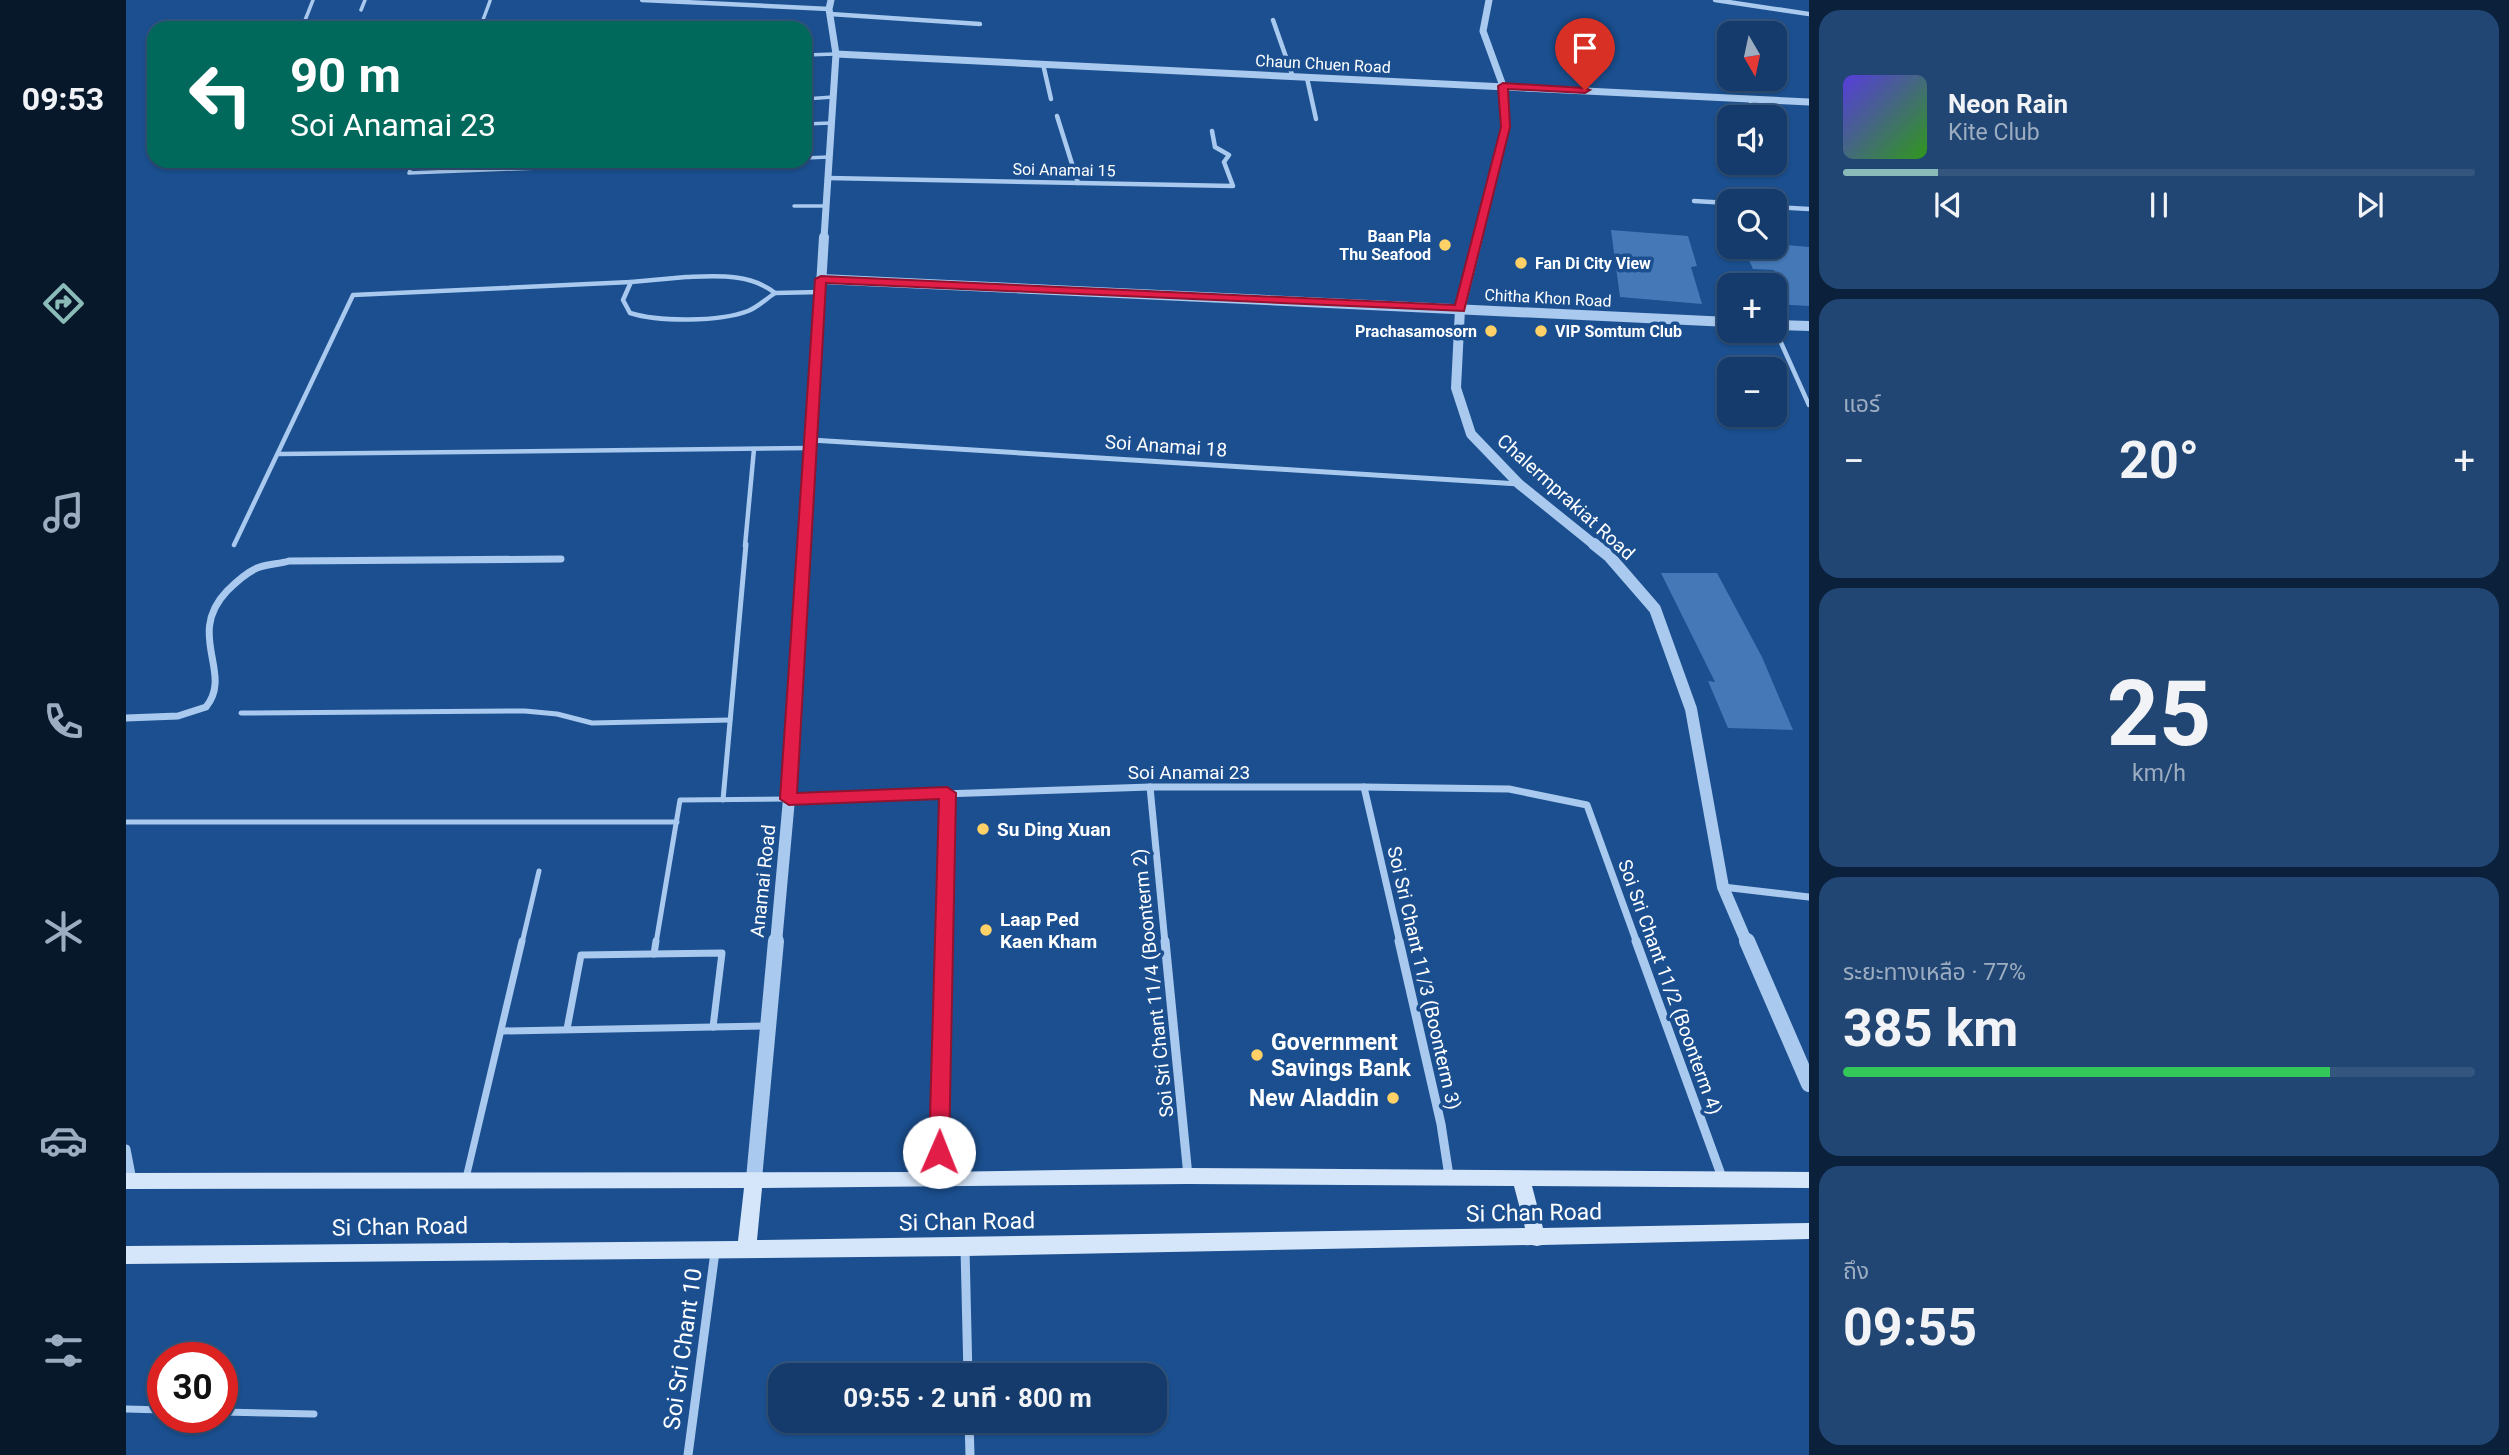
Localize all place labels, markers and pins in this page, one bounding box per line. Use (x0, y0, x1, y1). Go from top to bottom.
pin (1555, 18, 1615, 90)
place label: Baan Pla Thu Seafood (1339, 227, 1431, 264)
marker: Baan Pla Thu Seafood (1437, 237, 1453, 253)
place label: Fan Di City View (1535, 254, 1651, 273)
marker: Fan Di City View (1513, 255, 1529, 271)
place label: Prachasamosorn (1355, 322, 1477, 341)
place label: VIP Somtum Club (1555, 322, 1682, 341)
marker: Prachasamosorn (1483, 323, 1499, 339)
marker: VIP Somtum Club (1533, 323, 1549, 339)
place label: Su Ding Xuan (997, 818, 1111, 841)
marker: Su Ding Xuan (975, 821, 991, 837)
place label: Laap Ped Kaen Kham (1000, 908, 1097, 953)
marker: Laap Ped Kaen Kham (978, 922, 994, 938)
place label: Government Savings Bank (1271, 1029, 1411, 1082)
marker: Government Savings Bank (1249, 1047, 1265, 1063)
place label: New Aladdin (1249, 1085, 1379, 1112)
marker: New Aladdin (1385, 1090, 1401, 1106)

